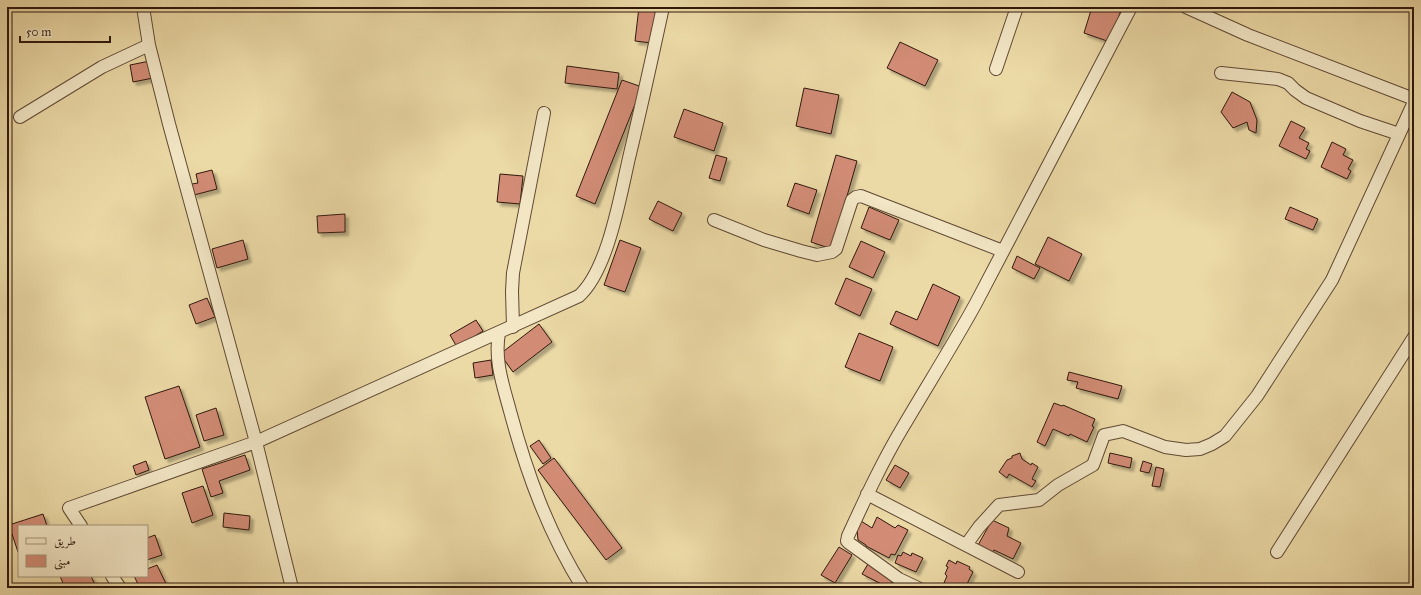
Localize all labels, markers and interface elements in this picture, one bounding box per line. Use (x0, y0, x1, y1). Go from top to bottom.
scale bar (20, 18, 110, 44)
text: 50 m (26, 25, 51, 39)
legend (18, 525, 148, 577)
text: طريق (54, 534, 76, 549)
text: مبنى (54, 554, 70, 570)

